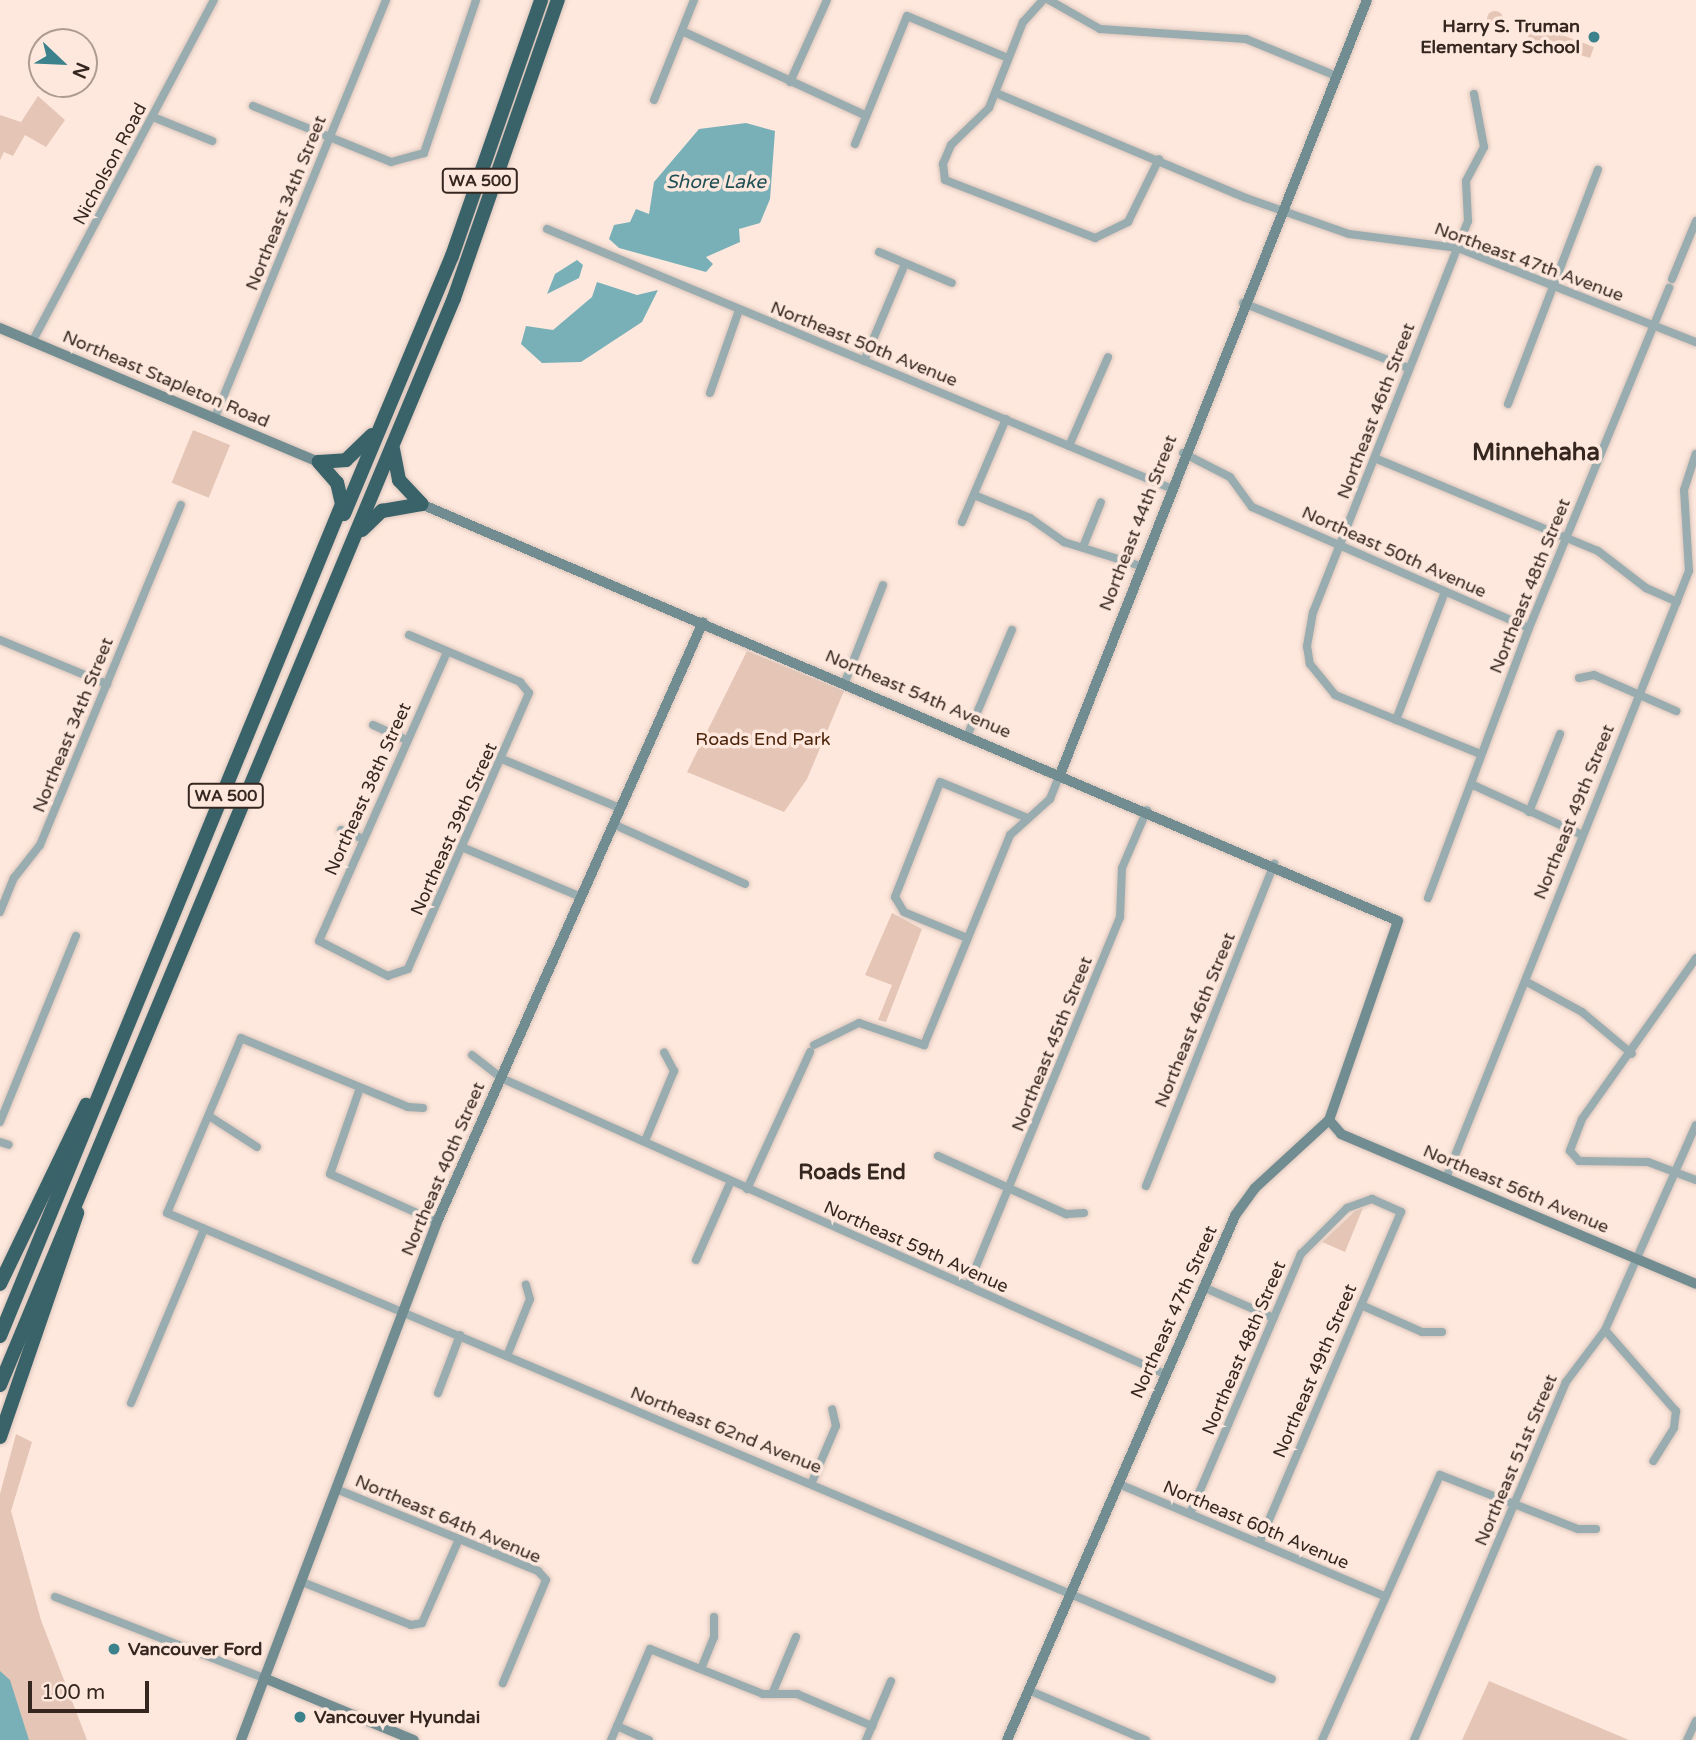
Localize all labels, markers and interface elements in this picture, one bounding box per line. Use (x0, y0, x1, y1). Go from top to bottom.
place label: Harry S. Truman Elementary School (1420, 16, 1580, 58)
north arrow (28, 28, 98, 98)
marker: Harry S. Truman Elementary School (1586, 29, 1602, 45)
text: N (67, 59, 94, 82)
street label: Nicholson Road (69, 99, 151, 229)
street label: Northeast 34th Street (241, 112, 331, 294)
road number: WA 500 (442, 168, 518, 194)
water label: Shore Lake (666, 172, 766, 194)
street label: Northeast 47th Avenue (1431, 218, 1627, 306)
street label: Northeast 50th Avenue (767, 297, 961, 391)
street label: Northeast 46th Street (1332, 320, 1420, 502)
street label: Northeast Stapleton Road (59, 326, 273, 432)
street label: Northeast 44th Street (1094, 432, 1182, 614)
district label: Minnehaha (1472, 439, 1600, 467)
street label: Northeast 48th Street (1485, 495, 1575, 677)
street label: Northeast 50th Avenue (1298, 501, 1490, 603)
street label: Northeast 34th Street (28, 634, 118, 816)
street label: Northeast 54th Avenue (822, 645, 1014, 743)
street label: Northeast 38th Street (320, 699, 416, 879)
street label: Northeast 49th Street (1529, 721, 1619, 903)
park label: Roads End Park (695, 728, 831, 750)
street label: Northeast 39th Street (406, 739, 502, 919)
road number: WA 500 (188, 783, 264, 808)
street label: Northeast 46th Street (1150, 929, 1240, 1111)
street label: Northeast 45th Street (1007, 953, 1097, 1135)
street label: Northeast 40th Street (397, 1079, 489, 1259)
street label: Northeast 56th Avenue (1420, 1140, 1612, 1238)
district label: Roads End (798, 1160, 906, 1186)
street label: Northeast 59th Avenue (820, 1196, 1012, 1298)
street label: Northeast 47th Street (1126, 1222, 1222, 1402)
street label: Northeast 48th Street (1198, 1258, 1290, 1438)
street label: Northeast 49th Street (1269, 1281, 1361, 1461)
street label: Northeast 51st Street (1470, 1371, 1562, 1549)
street label: Northeast 62nd Avenue (627, 1382, 825, 1478)
street label: Northeast 64th Avenue (352, 1470, 544, 1568)
street label: Northeast 60th Avenue (1160, 1476, 1352, 1574)
place label: Vancouver Ford (128, 1638, 262, 1660)
marker: Vancouver Ford (106, 1641, 122, 1657)
scale bar (32, 1666, 152, 1710)
text: 100 m (41, 1680, 105, 1705)
place label: Vancouver Hyundai (314, 1706, 480, 1728)
marker: Vancouver Hyundai (292, 1709, 308, 1725)

